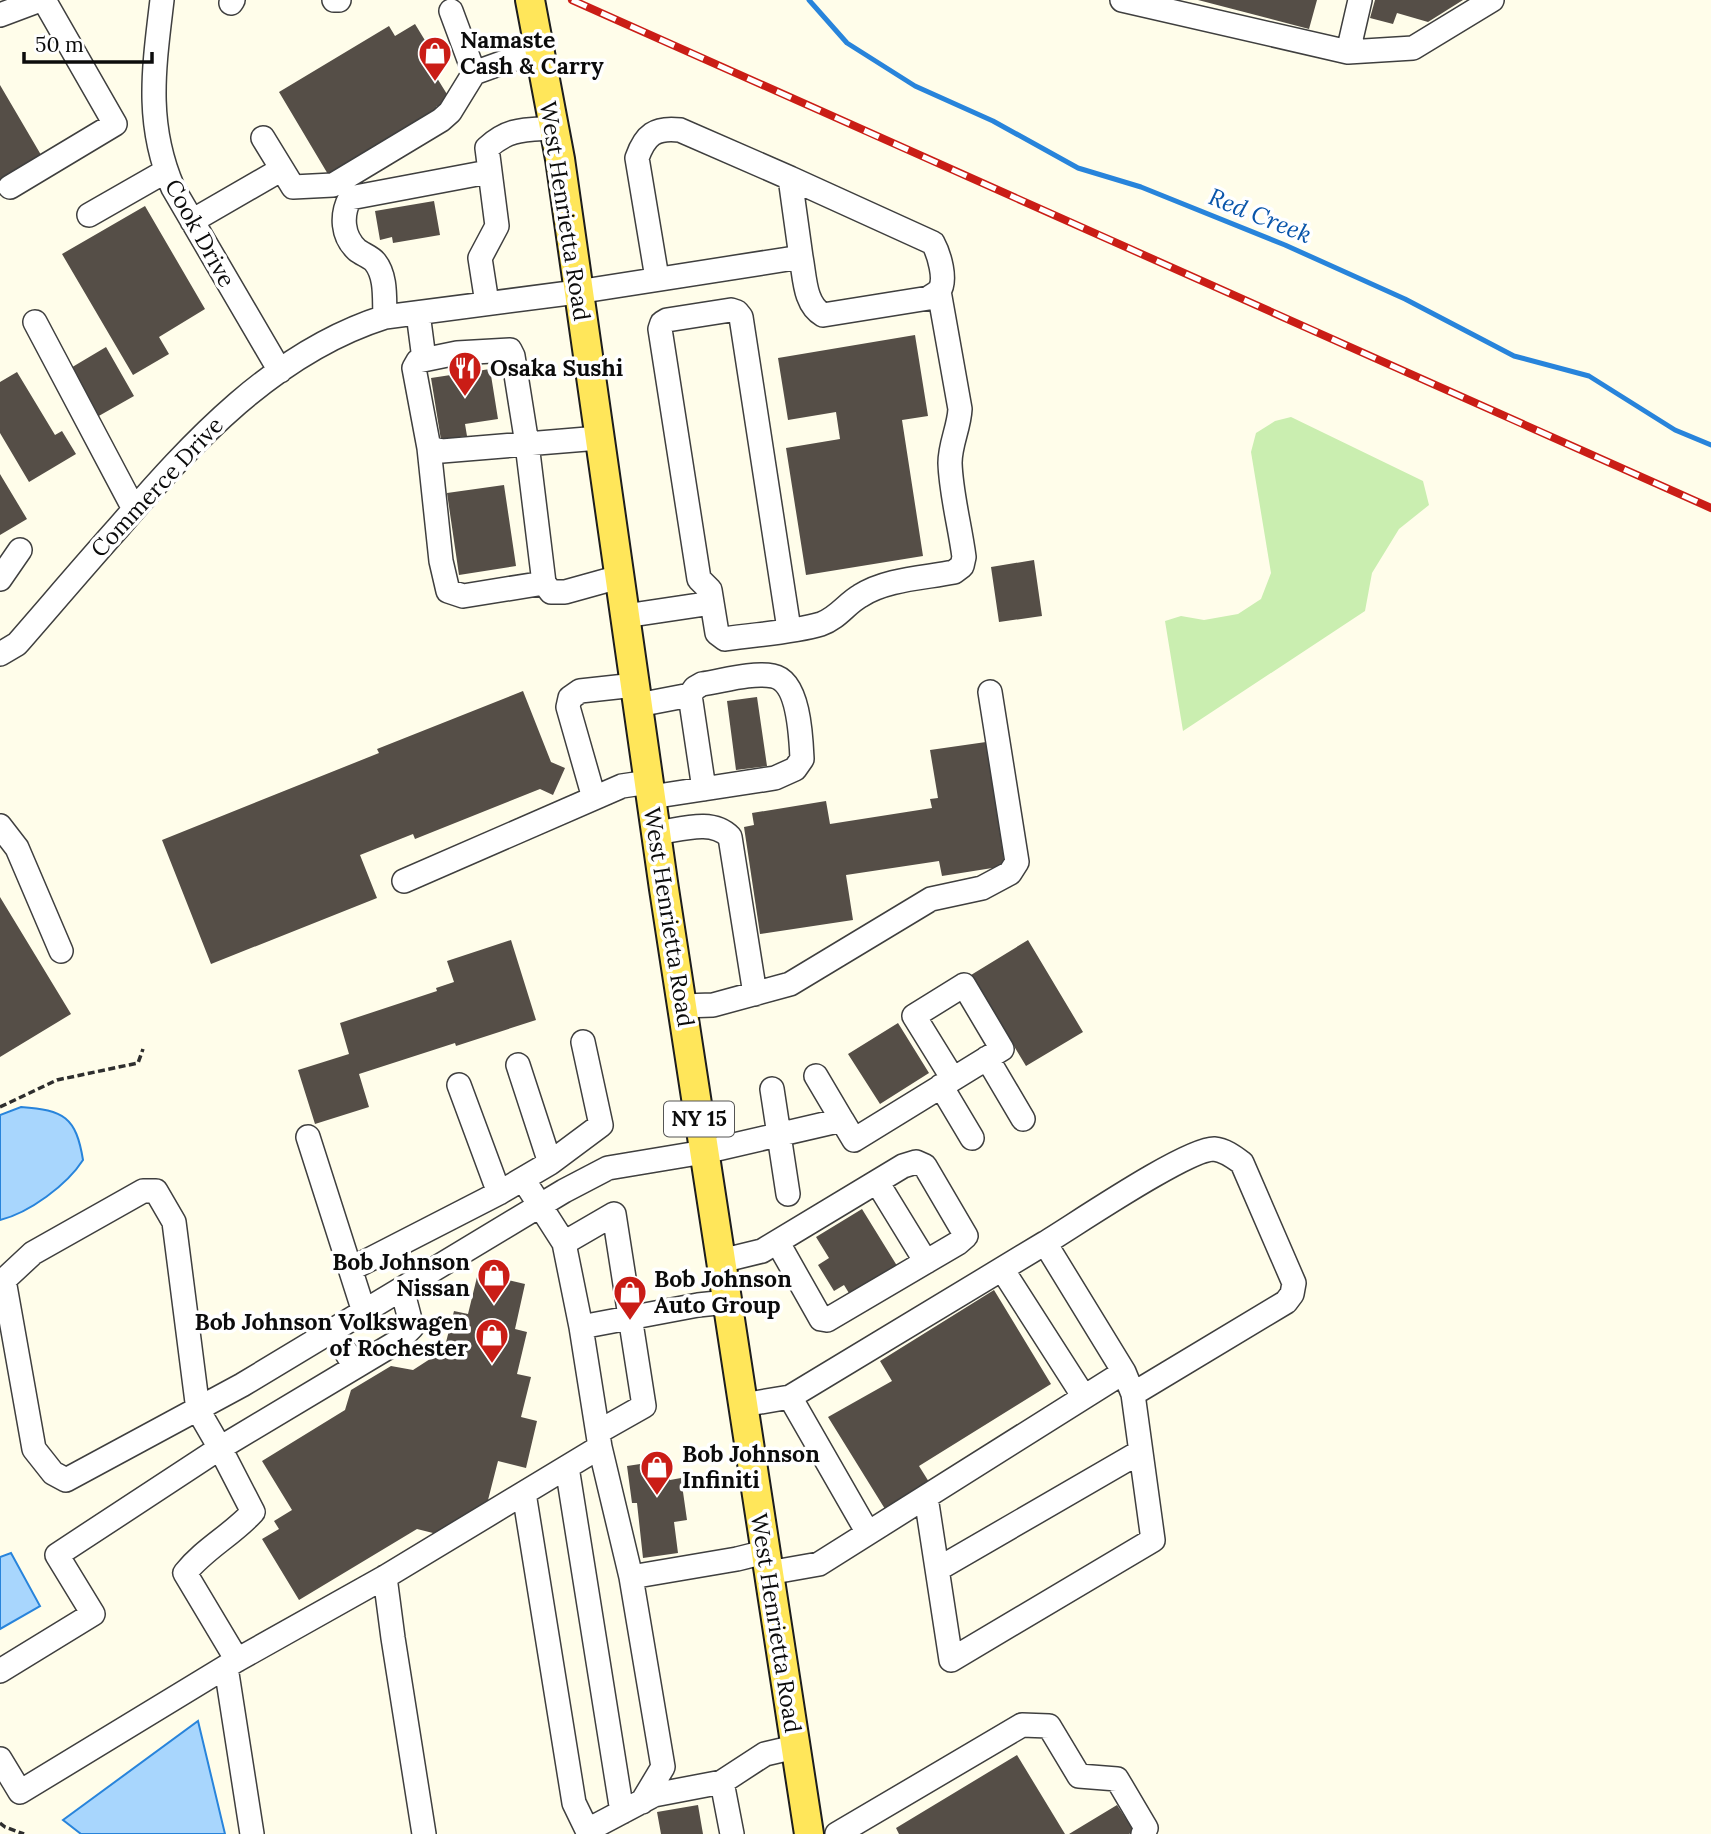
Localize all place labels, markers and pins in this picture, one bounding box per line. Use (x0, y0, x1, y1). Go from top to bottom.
place label: Namaste Cash & Carry (460, 25, 604, 80)
shop icon: Namaste Cash & Carry (416, 34, 454, 83)
restaurant icon: Osaka Sushi (446, 349, 484, 398)
place label: Osaka Sushi (490, 353, 623, 382)
place label: Bob Johnson Nissan (332, 1247, 470, 1302)
shop icon: Bob Johnson Nissan (475, 1256, 513, 1305)
place label: Bob Johnson Auto Group (654, 1264, 792, 1319)
shop icon: Bob Johnson Auto Group (611, 1273, 649, 1322)
place label: Bob Johnson Volkswagen of Rochester (194, 1307, 468, 1362)
shop icon: Bob Johnson Volkswagen of Rochester (473, 1316, 511, 1365)
place label: Bob Johnson Infiniti (682, 1439, 820, 1494)
shop icon: Bob Johnson Infiniti (638, 1448, 676, 1497)

